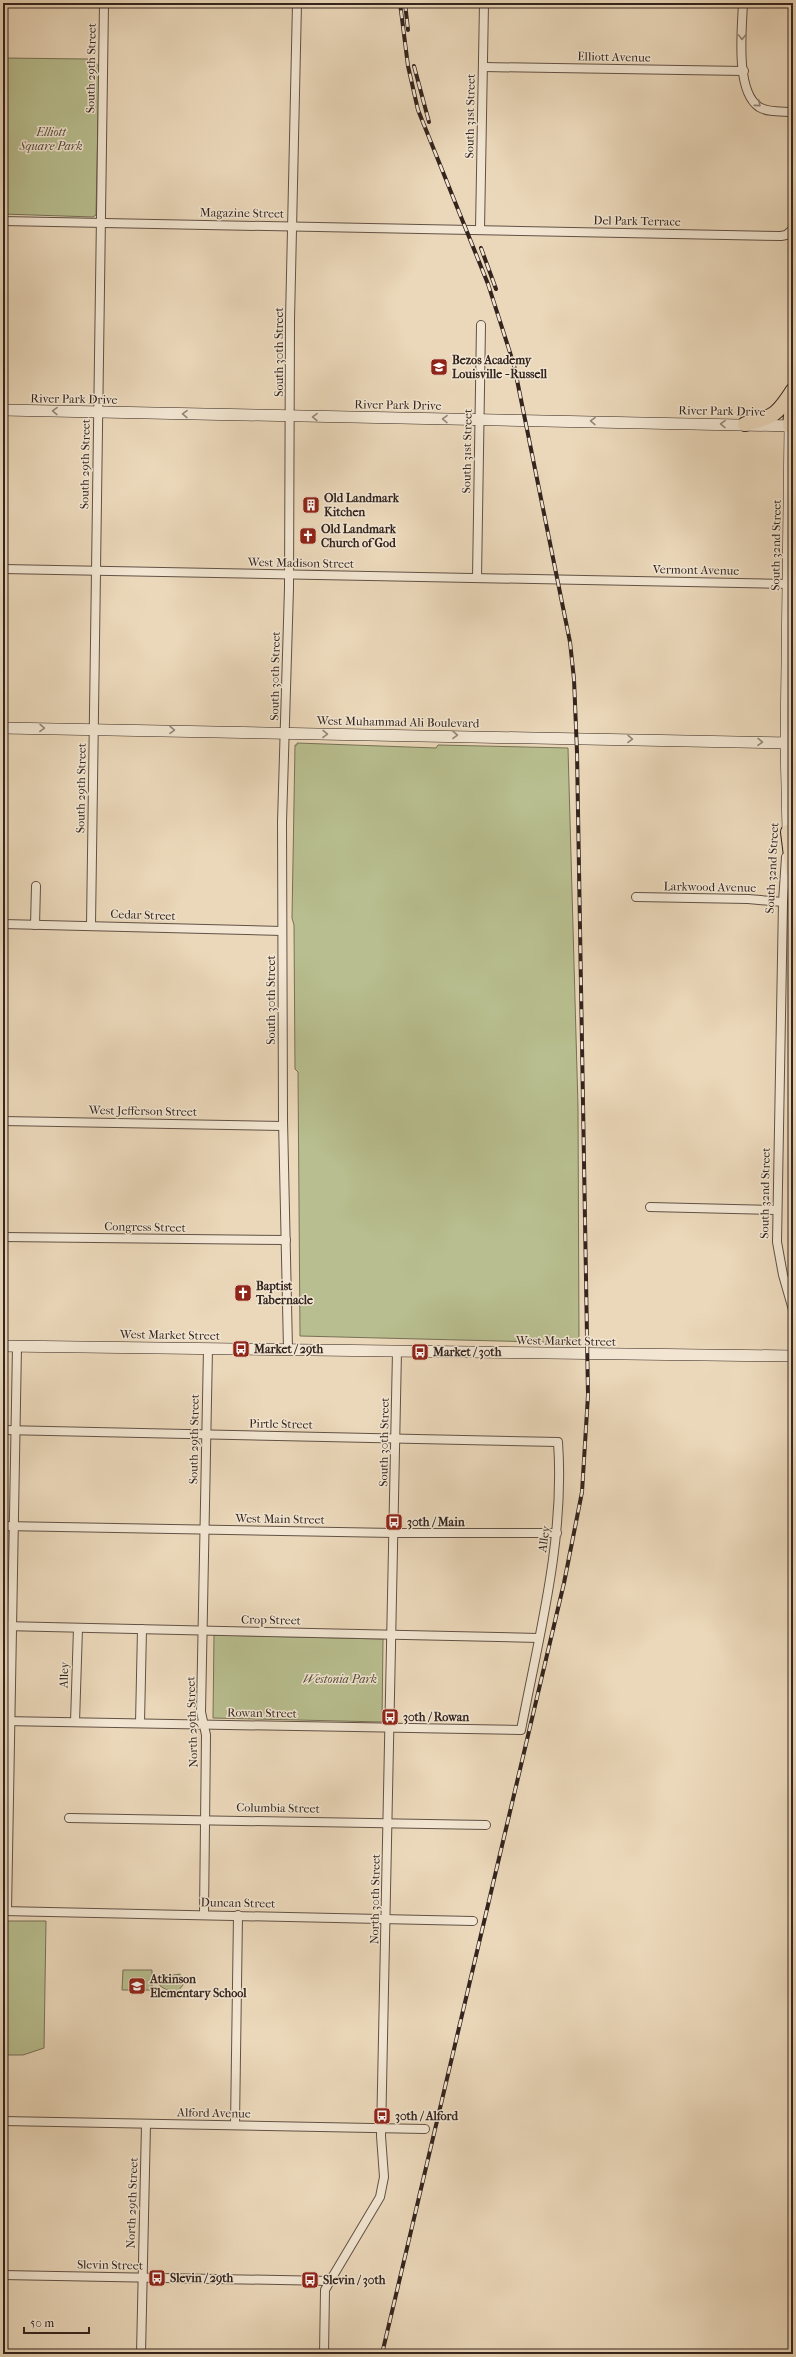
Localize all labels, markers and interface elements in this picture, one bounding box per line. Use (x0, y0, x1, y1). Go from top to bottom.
street label: South 29th Street (83, 22, 99, 113)
one-way arrow (738, 34, 746, 40)
street label: Elliott Avenue (577, 49, 651, 65)
street label: South 31st Street (462, 73, 478, 158)
one-way arrow (753, 100, 760, 107)
park label: Elliott Square Park (18, 125, 83, 153)
street label: Magazine Street (200, 205, 285, 221)
street label: Del Park Terrace (593, 213, 681, 229)
street label: South 30th Street (272, 307, 286, 397)
place label: Bezos Academy Louisville - Russell (452, 353, 548, 381)
school or university icon: Bezos Academy Louisville - Russell (429, 357, 449, 377)
street label: River Park Drive (30, 391, 118, 407)
street label: River Park Drive (354, 397, 442, 413)
street label: River Park Drive (678, 403, 766, 419)
one-way arrow (52, 407, 58, 415)
street label: South 31st Street (459, 408, 475, 493)
one-way arrow (182, 410, 188, 418)
one-way arrow (312, 413, 318, 421)
one-way arrow (442, 415, 448, 423)
one-way arrow (590, 417, 596, 425)
street label: South 29th Street (77, 418, 93, 509)
one-way arrow (720, 420, 726, 428)
place label: Old Landmark Kitchen (324, 491, 400, 519)
building icon: Old Landmark Kitchen (301, 495, 321, 515)
street label: South 32nd Street (768, 499, 784, 591)
place label: Old Landmark Church of God (321, 522, 397, 550)
church icon: Old Landmark Church of God (298, 526, 318, 546)
street label: West Madison Street (247, 555, 355, 571)
street label: Vermont Avenue (652, 562, 739, 578)
street label: South 30th Street (267, 631, 283, 721)
street label: West Muhammad Ali Boulevard (316, 714, 480, 730)
one-way arrow (39, 724, 45, 733)
one-way arrow (169, 726, 175, 735)
one-way arrow (322, 730, 328, 738)
one-way arrow (452, 731, 458, 740)
one-way arrow (627, 735, 633, 743)
one-way arrow (757, 738, 763, 746)
street label: South 29th Street (73, 742, 89, 833)
street label: South 32nd Street (763, 821, 781, 914)
street label: Larkwood Avenue (664, 879, 757, 895)
street label: Cedar Street (110, 907, 177, 923)
street label: South 30th Street (264, 955, 278, 1045)
street label: West Jefferson Street (88, 1103, 198, 1119)
street label: South 32nd Street (757, 1147, 773, 1239)
street label: Congress Street (104, 1219, 187, 1235)
place label: Baptist Tabernacle (255, 1279, 313, 1307)
church icon: Baptist Tabernacle (233, 1283, 253, 1303)
street label: West Market Street (119, 1327, 221, 1343)
street label: West Market Street (515, 1333, 617, 1349)
bus stop icon: Market / 29th (231, 1339, 251, 1359)
place label: Market / 29th (253, 1342, 324, 1357)
bus stop icon: Market / 30th (410, 1342, 430, 1362)
place label: Market / 30th (432, 1345, 502, 1360)
street label: South 29th Street (186, 1393, 202, 1484)
street label: South 30th Street (376, 1397, 392, 1487)
street label: Pirtle Street (249, 1416, 314, 1432)
street label: West Main Street (234, 1511, 326, 1527)
bus stop icon: 30th / Main (384, 1512, 404, 1532)
place label: 30th / Main (407, 1515, 466, 1530)
street label: Alley (535, 1524, 553, 1554)
street label: Crop Street (241, 1612, 302, 1628)
street label: Alley (57, 1661, 71, 1689)
park label: Westonia Park (303, 1672, 377, 1686)
street label: North 29th Street (183, 1675, 201, 1768)
street label: Rowan Street (227, 1705, 298, 1721)
bus stop icon: 30th / Rowan (380, 1707, 400, 1727)
place label: 30th / Rowan (403, 1710, 470, 1725)
street label: Columbia Street (236, 1800, 321, 1816)
street label: North 30th Street (367, 1853, 383, 1944)
street label: Duncan Street (200, 1895, 276, 1911)
place label: Atkinson Elementary School (149, 1972, 247, 2001)
school or university icon: Atkinson Elementary School (127, 1976, 147, 1996)
street label: Alford Avenue (176, 2105, 251, 2121)
bus stop icon: 30th / Alford (372, 2106, 392, 2126)
place label: 30th / Alford (395, 2109, 458, 2124)
street label: North 29th Street (123, 2156, 141, 2249)
street label: Slevin Street (77, 2257, 144, 2273)
bus stop icon: Slevin / 29th (147, 2268, 167, 2288)
bus stop icon: Slevin / 30th (300, 2270, 320, 2290)
place label: Slevin / 29th (170, 2271, 234, 2286)
place label: Slevin / 30th (323, 2273, 386, 2288)
scale bar (24, 2309, 89, 2335)
text: 50 m (30, 2316, 54, 2330)

